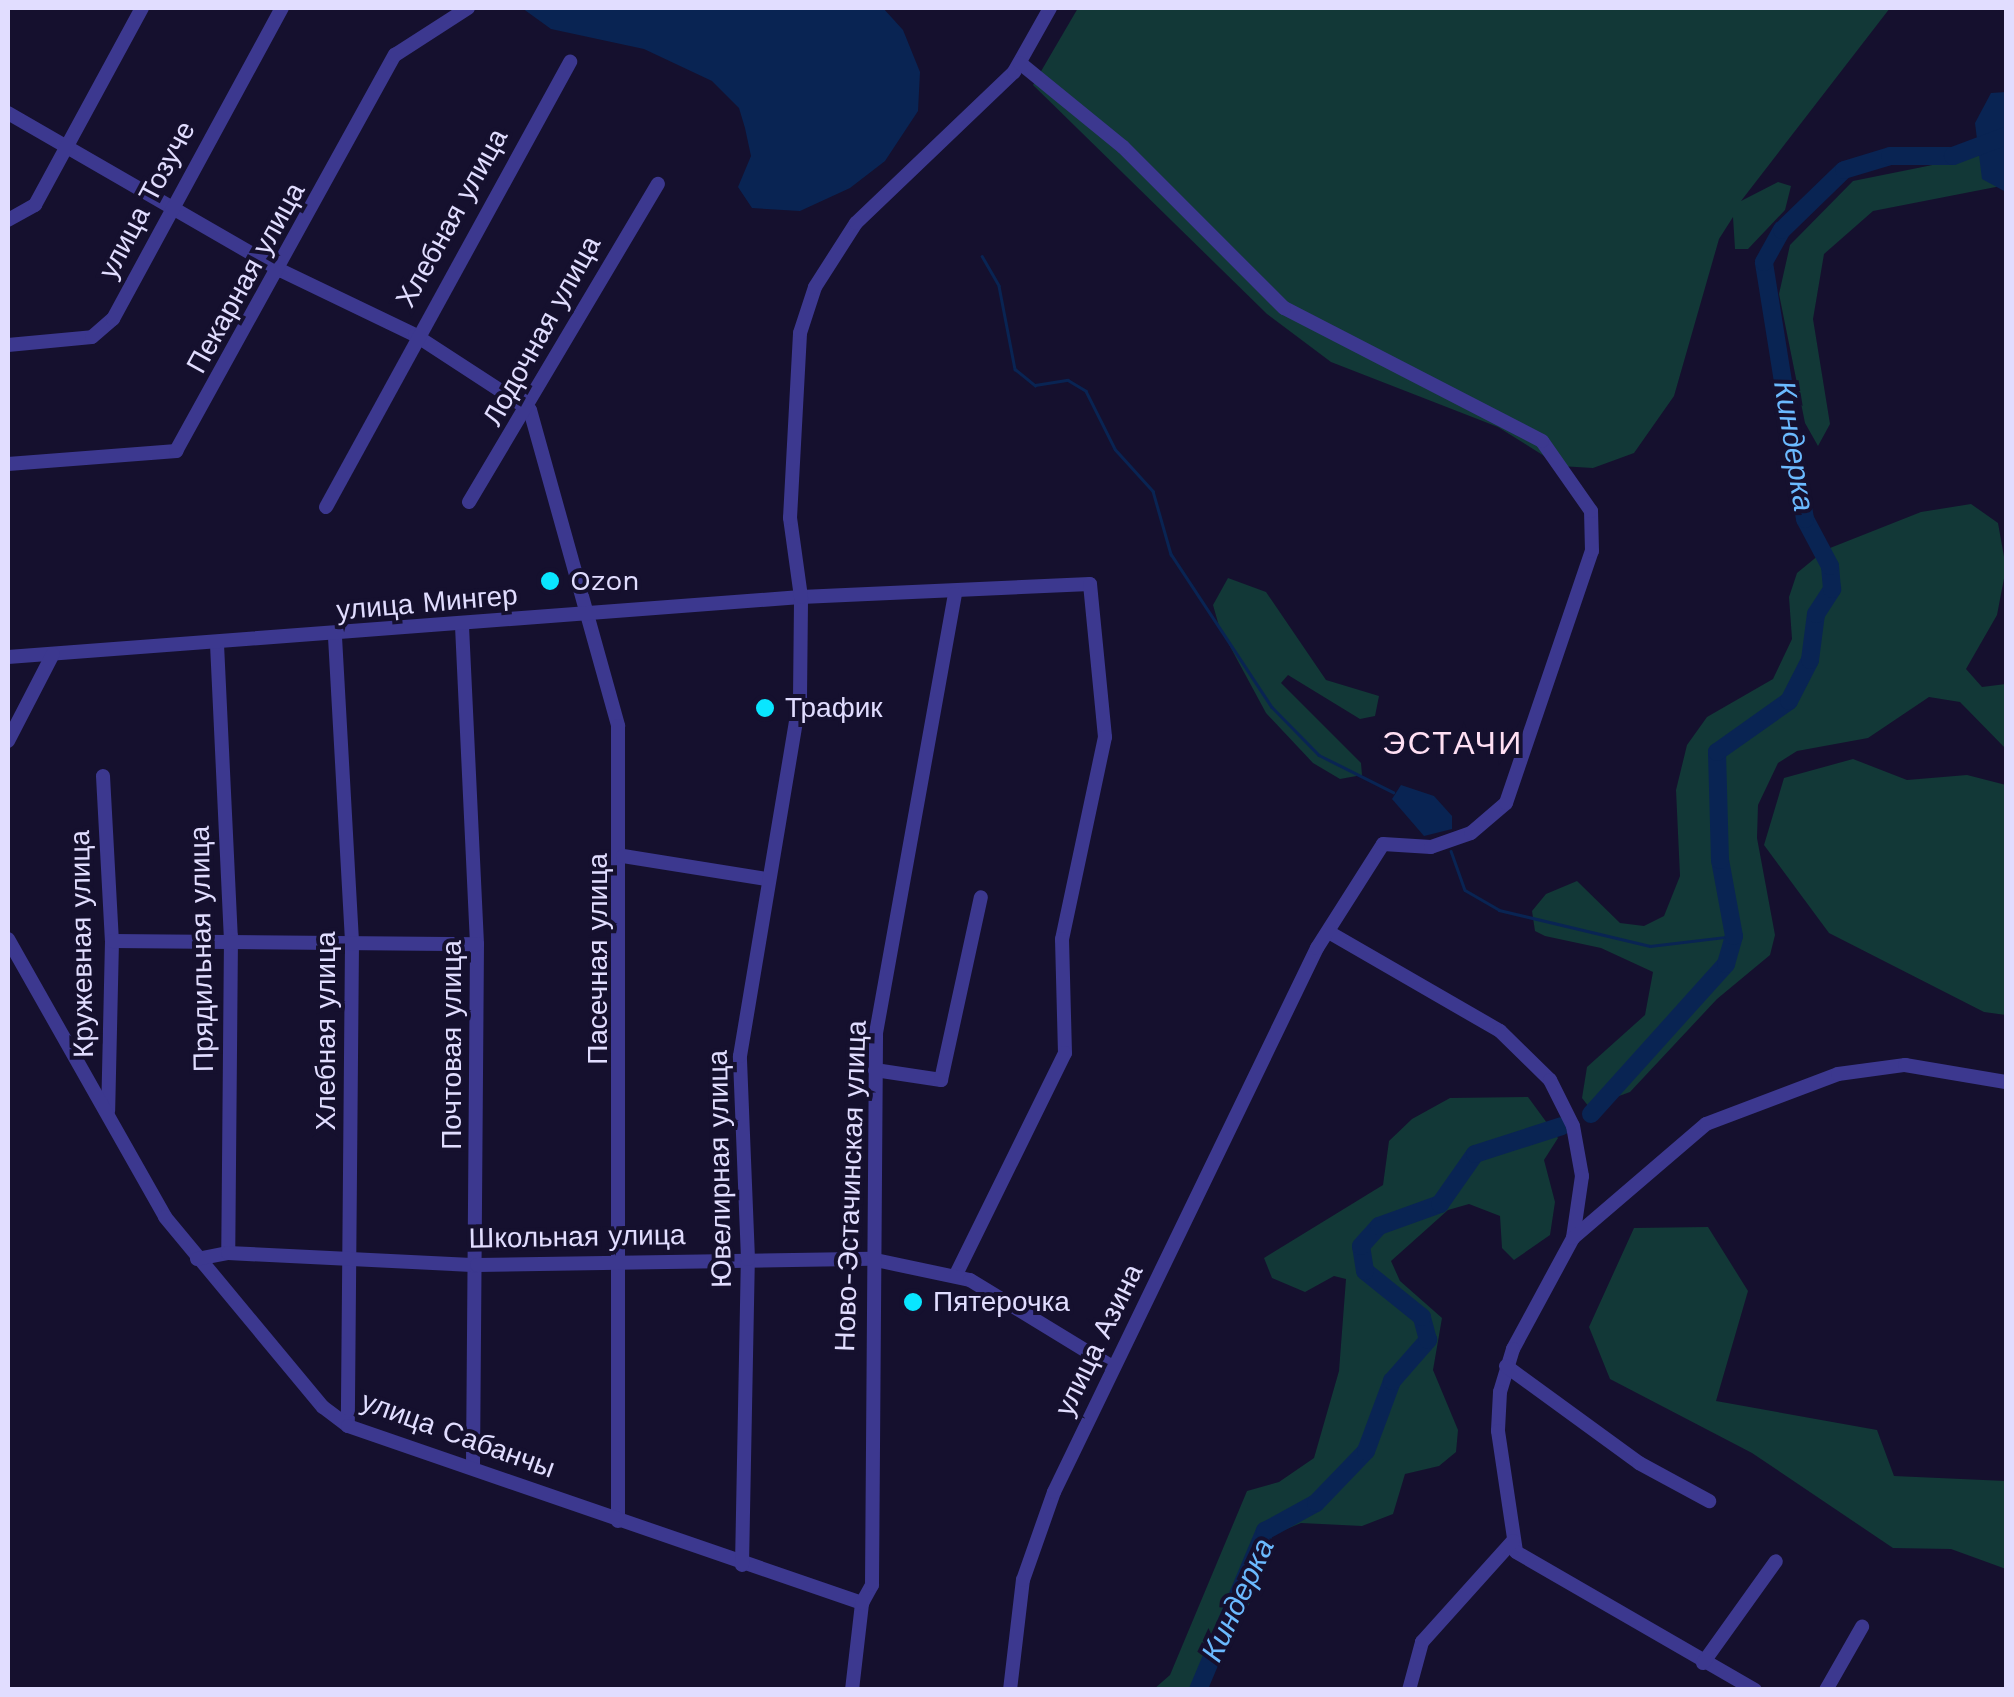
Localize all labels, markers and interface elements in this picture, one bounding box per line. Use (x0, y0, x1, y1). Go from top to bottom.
street label: улица Тозуче (91, 116, 203, 284)
street label: Хлебная улица (389, 123, 515, 313)
street label: Пекарная улица (180, 177, 312, 379)
street label: Лодочная улица (476, 230, 608, 432)
water label: Киндерка (1766, 378, 1822, 514)
place label: Ozon (570, 564, 640, 598)
marker: Ozon (539, 570, 561, 592)
street label: улица Мингер (335, 578, 519, 628)
place label: Трафик (785, 691, 883, 725)
marker: Трафик (754, 697, 776, 719)
district label: ЭСТАЧИ (1382, 724, 1524, 762)
street label: Прядильная улица (183, 826, 221, 1072)
street label: Кружевная улица (63, 830, 101, 1058)
street label: Пасечная улица (581, 853, 615, 1065)
street label: Хлебная улица (309, 931, 343, 1131)
street label: Почтовая улица (435, 940, 469, 1150)
street label: Ново-Эстачинская улица (828, 1020, 874, 1352)
street label: Ювелирная улица (701, 1050, 739, 1288)
street label: Школьная улица (468, 1218, 686, 1256)
street label: улица Азина (1048, 1259, 1150, 1421)
place label: Пятерочка (933, 1285, 1070, 1319)
marker: Пятерочка (902, 1291, 924, 1313)
street label: улица Сабанчы (357, 1384, 559, 1486)
water label: Киндерка (1194, 1533, 1282, 1667)

